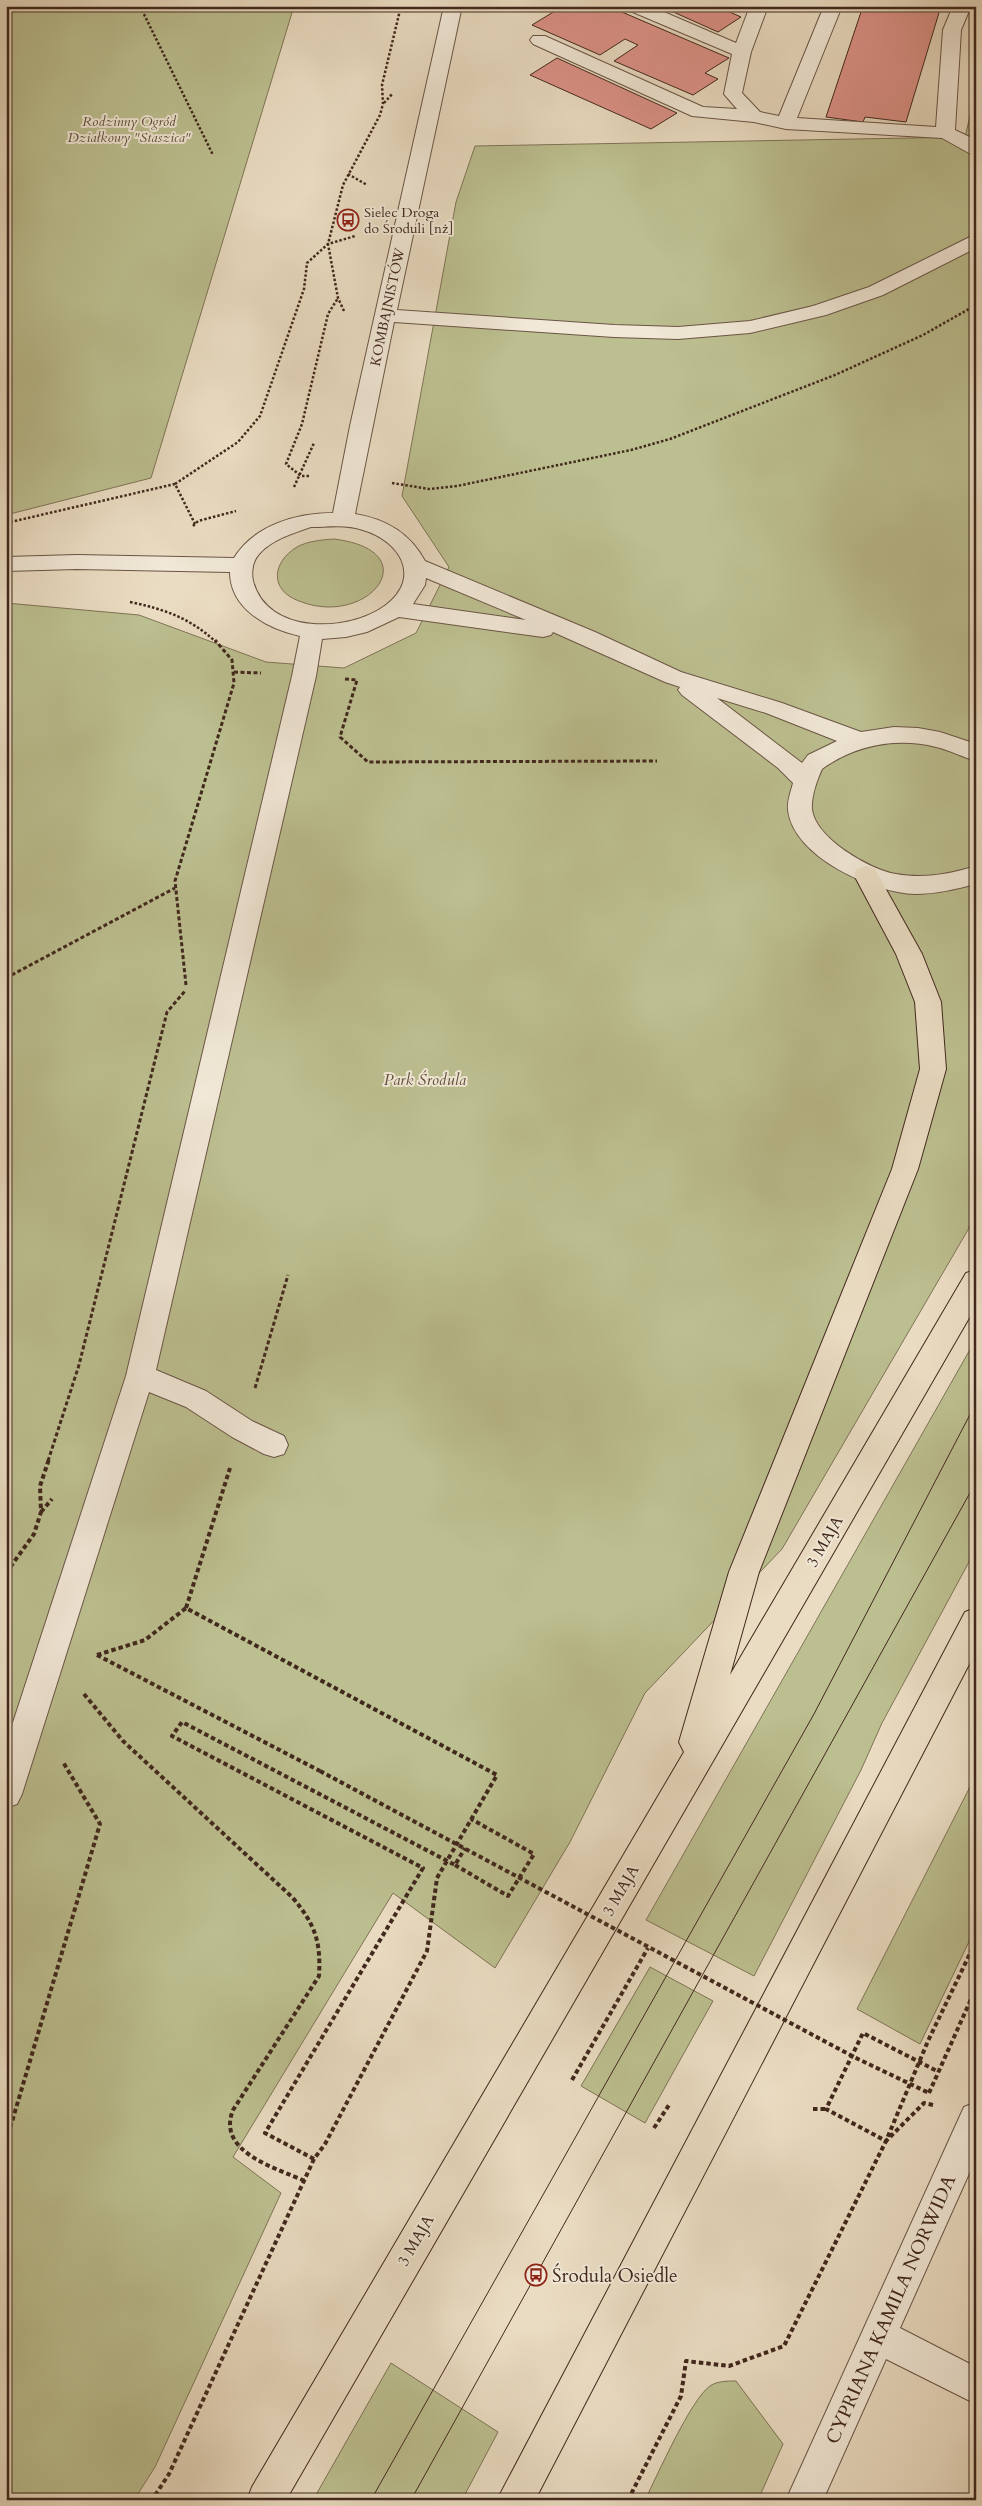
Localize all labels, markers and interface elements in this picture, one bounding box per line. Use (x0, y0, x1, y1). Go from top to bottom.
park label: Rodzinny Ogród Działkowy "Staszica" (68, 112, 191, 147)
place label: Sielec Droga do Środuli [nż] (364, 203, 453, 238)
bus stop icon: Sielec Droga do Środuli [nż] (336, 208, 360, 232)
street label: KOMBAJNISTÓW (366, 246, 409, 368)
park label: Park Środula (384, 1069, 466, 1091)
street label: 3 MAJA (801, 1511, 849, 1571)
street label: 3 MAJA (597, 1860, 645, 1920)
street label: CYPRIANA KAMILA NORWIDA (820, 2170, 962, 2448)
street label: 3 MAJA (392, 2210, 440, 2270)
bus stop icon: Środula Osiedle (524, 2263, 548, 2287)
place label: Środula Osiedle (552, 2263, 678, 2289)

